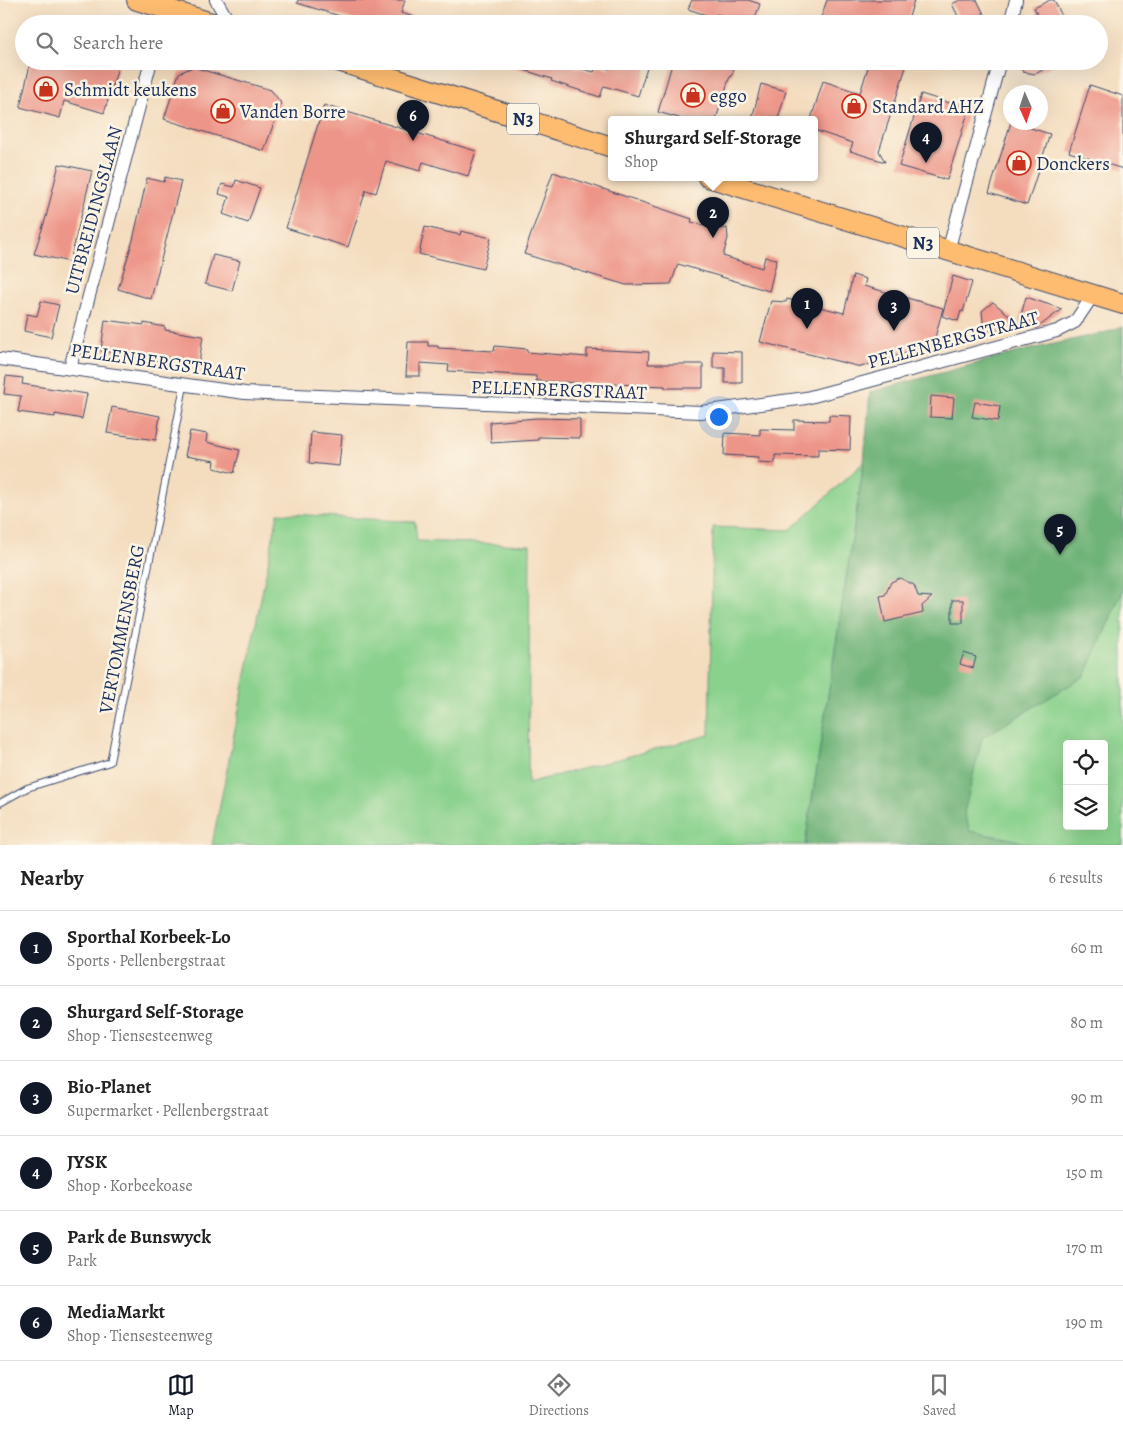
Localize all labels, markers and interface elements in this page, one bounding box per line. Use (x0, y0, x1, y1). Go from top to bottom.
search box (15, 15, 1108, 70)
icon: search (33, 29, 61, 57)
text: Search here (73, 30, 163, 56)
shop icon: Schmidt keukens (33, 76, 59, 102)
place label: Schmidt keukens (64, 77, 197, 103)
shop icon: eggo (680, 82, 706, 108)
place label: eggo (710, 83, 747, 109)
north arrow (1003, 85, 1048, 130)
shop icon: Standard AHZ (841, 93, 867, 119)
place label: Standard AHZ (872, 94, 984, 120)
shop icon: Vanden Borre (210, 98, 236, 124)
place label: Vanden Borre (239, 99, 346, 125)
pin: 6 (397, 100, 429, 141)
road number: N3 (507, 104, 539, 134)
popup (608, 116, 818, 181)
pin: 4 (910, 122, 942, 163)
street label: UITBREIDINGSLAAN (59, 123, 129, 297)
text: Shurgard Self-Storage (625, 125, 801, 151)
shop icon: Donckers (1006, 150, 1032, 176)
text: Shop (625, 151, 658, 173)
place label: Donckers (1036, 151, 1110, 177)
pin: 2 (697, 197, 729, 238)
road number: N3 (907, 228, 939, 258)
pin: 1 (791, 288, 823, 329)
pin: 3 (878, 290, 910, 331)
street label: PELLENBERGSTRAAT (865, 304, 1042, 375)
street label: PELLENBERGSTRAAT (69, 337, 247, 387)
street label: PELLENBERGSTRAAT (471, 374, 648, 406)
your location (706, 404, 732, 430)
pin: 5 (1044, 514, 1076, 555)
street label: VERTOMMENSBERG (93, 543, 151, 717)
map controls (1063, 740, 1108, 830)
button: locate (1063, 740, 1108, 785)
button: layers (1063, 785, 1108, 830)
text: Nearby (20, 864, 83, 892)
text: 6 results (1049, 867, 1103, 889)
text: Sporthal Korbeek-Lo (67, 924, 231, 950)
text: 1 (33, 937, 39, 959)
text: 60 m (1071, 937, 1103, 959)
text: Sports · Pellenbergstraat (67, 950, 226, 972)
text: Shurgard Self-Storage (67, 999, 244, 1025)
text: 2 (32, 1012, 40, 1034)
text: 80 m (1070, 1012, 1103, 1034)
text: Shop · Tiensesteenweg (67, 1025, 213, 1047)
text: Bio-Planet (67, 1074, 151, 1100)
text: 3 (33, 1087, 39, 1109)
text: 90 m (1071, 1087, 1103, 1109)
text: Supermarket · Pellenbergstraat (67, 1100, 269, 1122)
text: JYSK (67, 1149, 107, 1175)
text: 4 (32, 1162, 40, 1184)
text: 150 m (1066, 1162, 1103, 1184)
text: Shop · Korbeekoase (67, 1175, 193, 1197)
text: Park de Bunswyck (67, 1224, 211, 1250)
text: 5 (33, 1237, 39, 1259)
text: 170 m (1066, 1237, 1103, 1259)
text: Park (67, 1250, 97, 1272)
text: MediaMarkt (67, 1299, 165, 1325)
text: 6 (32, 1312, 40, 1334)
text: 190 m (1065, 1312, 1103, 1334)
text: Shop · Tiensesteenweg (67, 1325, 213, 1347)
tab: Map (167, 1371, 195, 1420)
tab: Directions (529, 1371, 589, 1420)
tab: Saved (923, 1371, 956, 1420)

